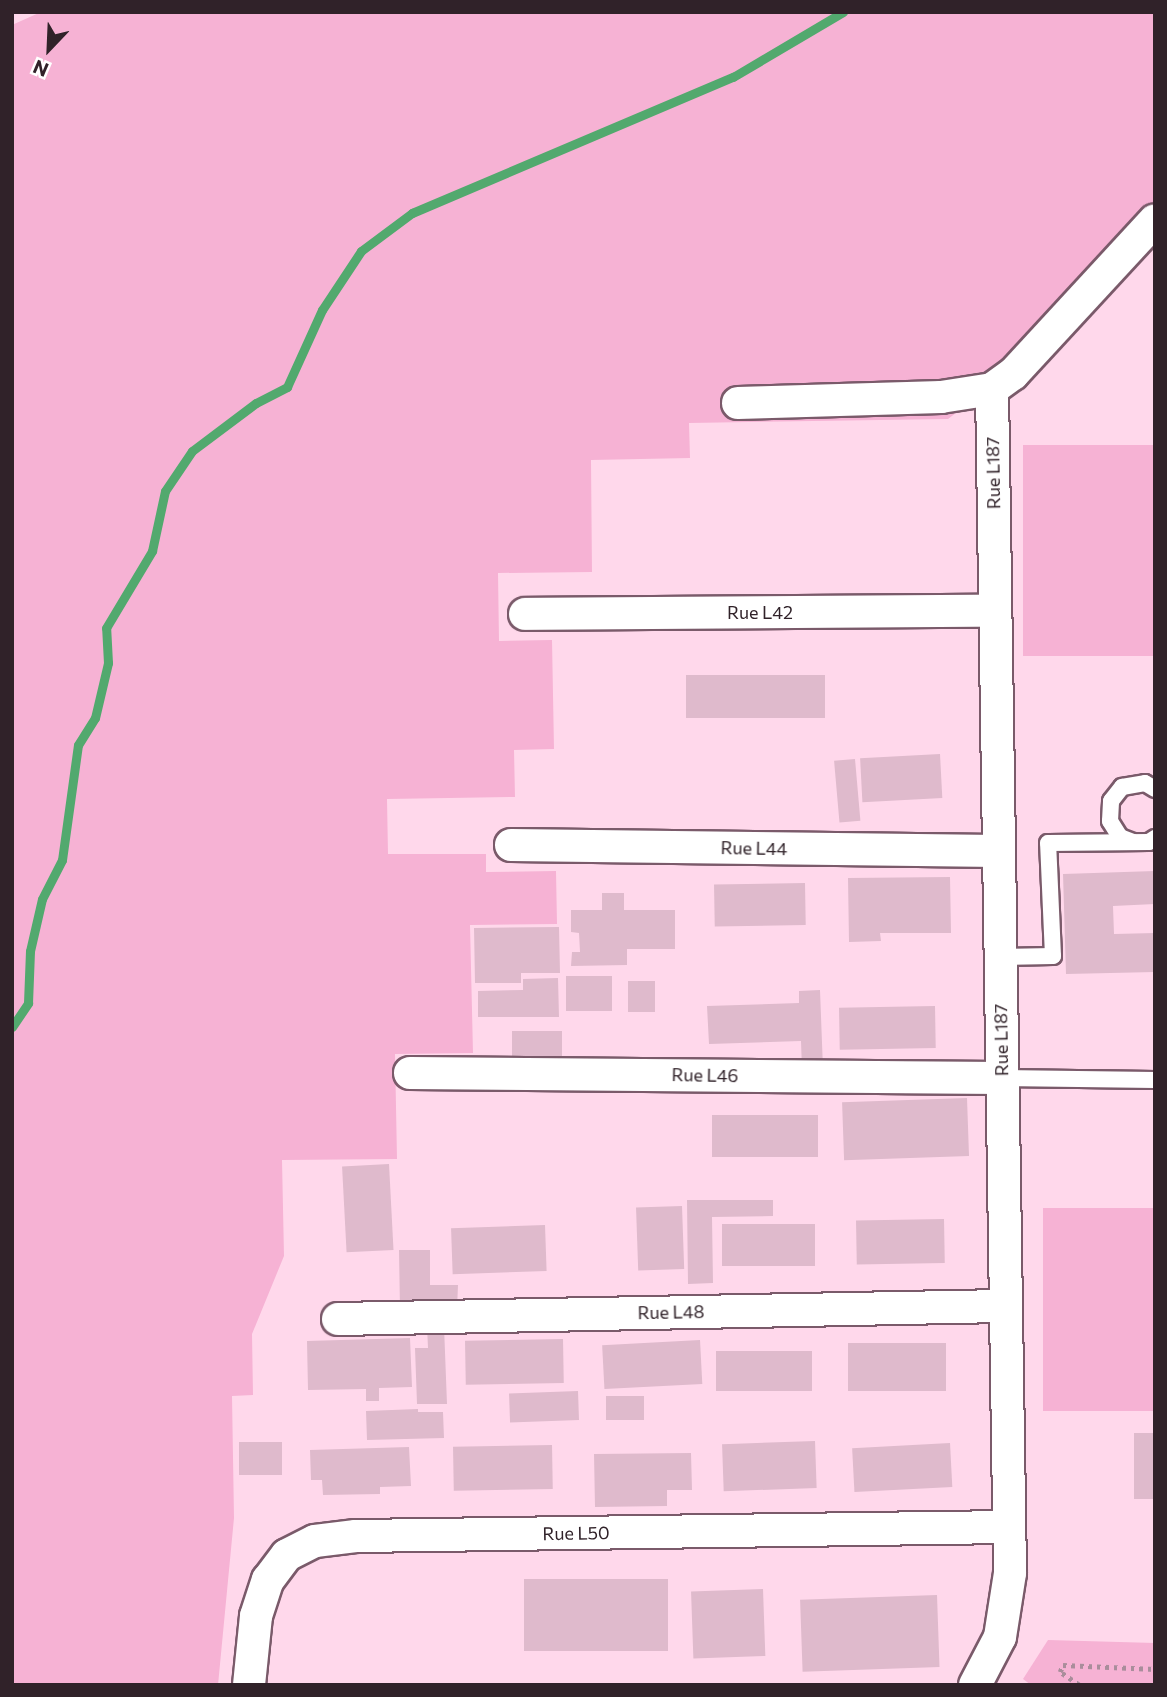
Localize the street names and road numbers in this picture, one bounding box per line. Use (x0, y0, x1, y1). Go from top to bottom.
street label: Rue L187 (982, 437, 1004, 509)
street label: Rue L42 (727, 601, 793, 623)
street label: Rue L44 (720, 837, 788, 859)
street label: Rue L187 (990, 1004, 1012, 1076)
street label: Rue L46 (671, 1064, 739, 1086)
street label: Rue L48 (637, 1301, 705, 1323)
street label: Rue L50 (542, 1522, 610, 1544)

